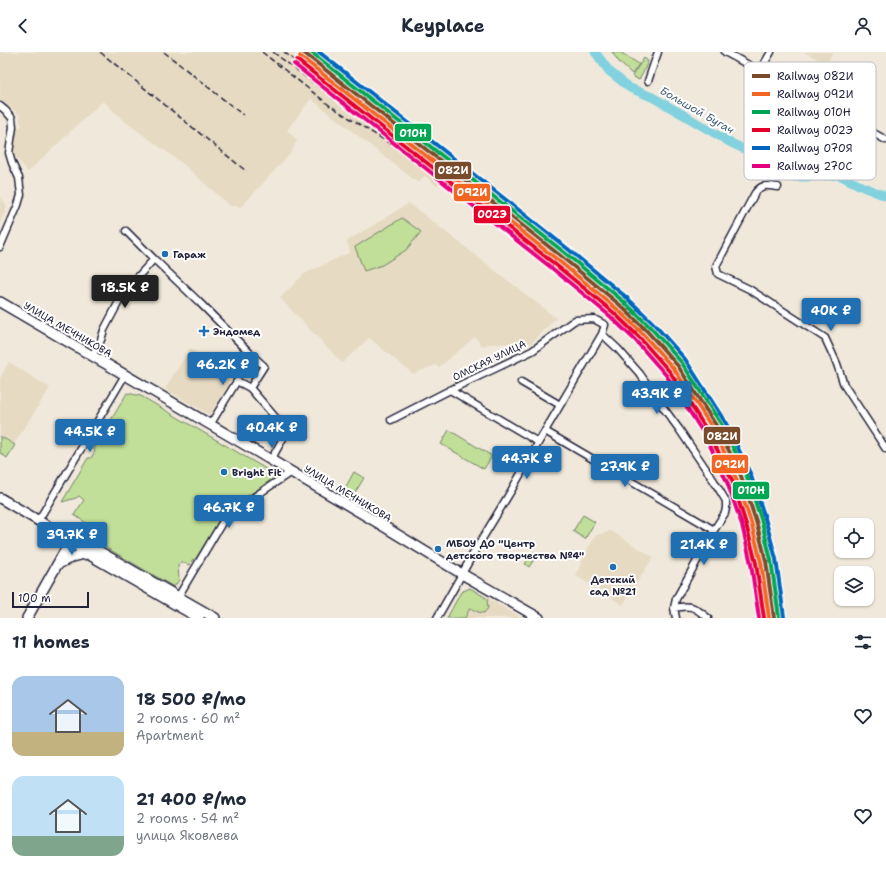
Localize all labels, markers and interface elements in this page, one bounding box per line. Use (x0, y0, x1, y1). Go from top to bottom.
text: Keyplace (401, 14, 485, 38)
icon: back (12, 15, 34, 37)
icon: person (852, 15, 874, 37)
legend (744, 62, 876, 180)
text: Railway 082И (777, 69, 854, 84)
water label: Большой Бугач (657, 83, 737, 138)
text: Railway 092И (777, 87, 854, 102)
text: Railway 010Н (777, 105, 851, 120)
line badge: 010Н (394, 123, 432, 142)
text: Railway 002Э (777, 123, 853, 138)
text: 010Н (399, 126, 427, 141)
text: Railway 070Я (777, 141, 852, 156)
text: Railway 270С (777, 159, 852, 174)
line badge: 082И (434, 161, 472, 180)
text: 082И (438, 163, 468, 178)
line badge: 092И (453, 183, 491, 202)
text: 092И (457, 185, 487, 200)
line badge: 002Э (473, 205, 511, 224)
text: 002Э (477, 207, 507, 222)
place label: Гараж (173, 248, 206, 261)
marker: Гараж (160, 249, 170, 259)
pin: 18.5K ₽ (88, 275, 162, 309)
text: 18.5K ₽ (101, 279, 149, 296)
pin: 40K ₽ (803, 298, 859, 332)
street label: УЛИЦА МЕЧНИКОВА (21, 299, 114, 360)
text: 40K ₽ (811, 302, 851, 319)
marker: Эндомед (198, 325, 210, 337)
place label: Эндомед (213, 325, 260, 338)
street label: ОМСКАЯ УЛИЦА (450, 337, 528, 384)
pin: 46.2K ₽ (186, 352, 260, 386)
text: 46.2K ₽ (197, 356, 249, 373)
pin: 43.9K ₽ (620, 381, 694, 415)
text: 43.9K ₽ (632, 385, 682, 402)
pin: 40.4K ₽ (235, 415, 309, 449)
pin: 44.5K ₽ (53, 419, 127, 453)
text: 40.4K ₽ (246, 419, 298, 436)
text: 44.5K ₽ (64, 423, 116, 440)
line badge: 082И (703, 426, 741, 445)
text: 082И (707, 429, 737, 444)
pin: 44.7K ₽ (490, 446, 564, 480)
text: 44.7K ₽ (501, 450, 553, 467)
pin: 27.9K ₽ (588, 454, 662, 488)
line badge: 092И (711, 454, 749, 474)
text: 092И (715, 457, 745, 472)
text: 27.9K ₽ (600, 458, 650, 475)
street label: УЛИЦА МЕЧНИКОВА (302, 462, 394, 525)
place label: Bright Fit (232, 466, 282, 479)
marker: Bright Fit (219, 467, 229, 477)
line badge: 010Н (732, 481, 770, 500)
text: 010Н (737, 483, 765, 498)
pin: 46.7K ₽ (192, 495, 266, 529)
text: 46.7K ₽ (203, 499, 255, 516)
map controls (834, 518, 874, 606)
button: locate (834, 518, 874, 558)
pin: 39.7K ₽ (35, 522, 109, 556)
text: 39.7K ₽ (46, 526, 98, 543)
pin: 21.4K ₽ (667, 532, 741, 566)
text: 21.4K ₽ (680, 536, 728, 553)
place label: МБОУ ДО "Центр детского творчества №4" (446, 537, 584, 562)
marker: МБОУ ДО "Центр детского творчества №4" (433, 544, 443, 554)
marker: Детский сад №21 (608, 562, 618, 572)
button: layers (834, 566, 874, 606)
place label: Детский сад №21 (590, 573, 637, 598)
scale bar (12, 590, 89, 609)
text: 100 m (18, 591, 51, 606)
text: 11 homes (12, 631, 90, 653)
icon: filters (852, 631, 874, 653)
text: 18 500 ₽/mo (136, 688, 246, 710)
icon: home (44, 692, 92, 740)
icon: heart (852, 705, 874, 727)
text: 2 rooms · 60 m² (136, 710, 240, 727)
text: Apartment (136, 727, 204, 744)
text: 21 400 ₽/mo (136, 788, 247, 810)
icon: home (44, 792, 92, 840)
icon: heart (852, 805, 874, 827)
text: 2 rooms · 54 m² (136, 810, 239, 827)
text: улица Яковлева (136, 827, 238, 844)

